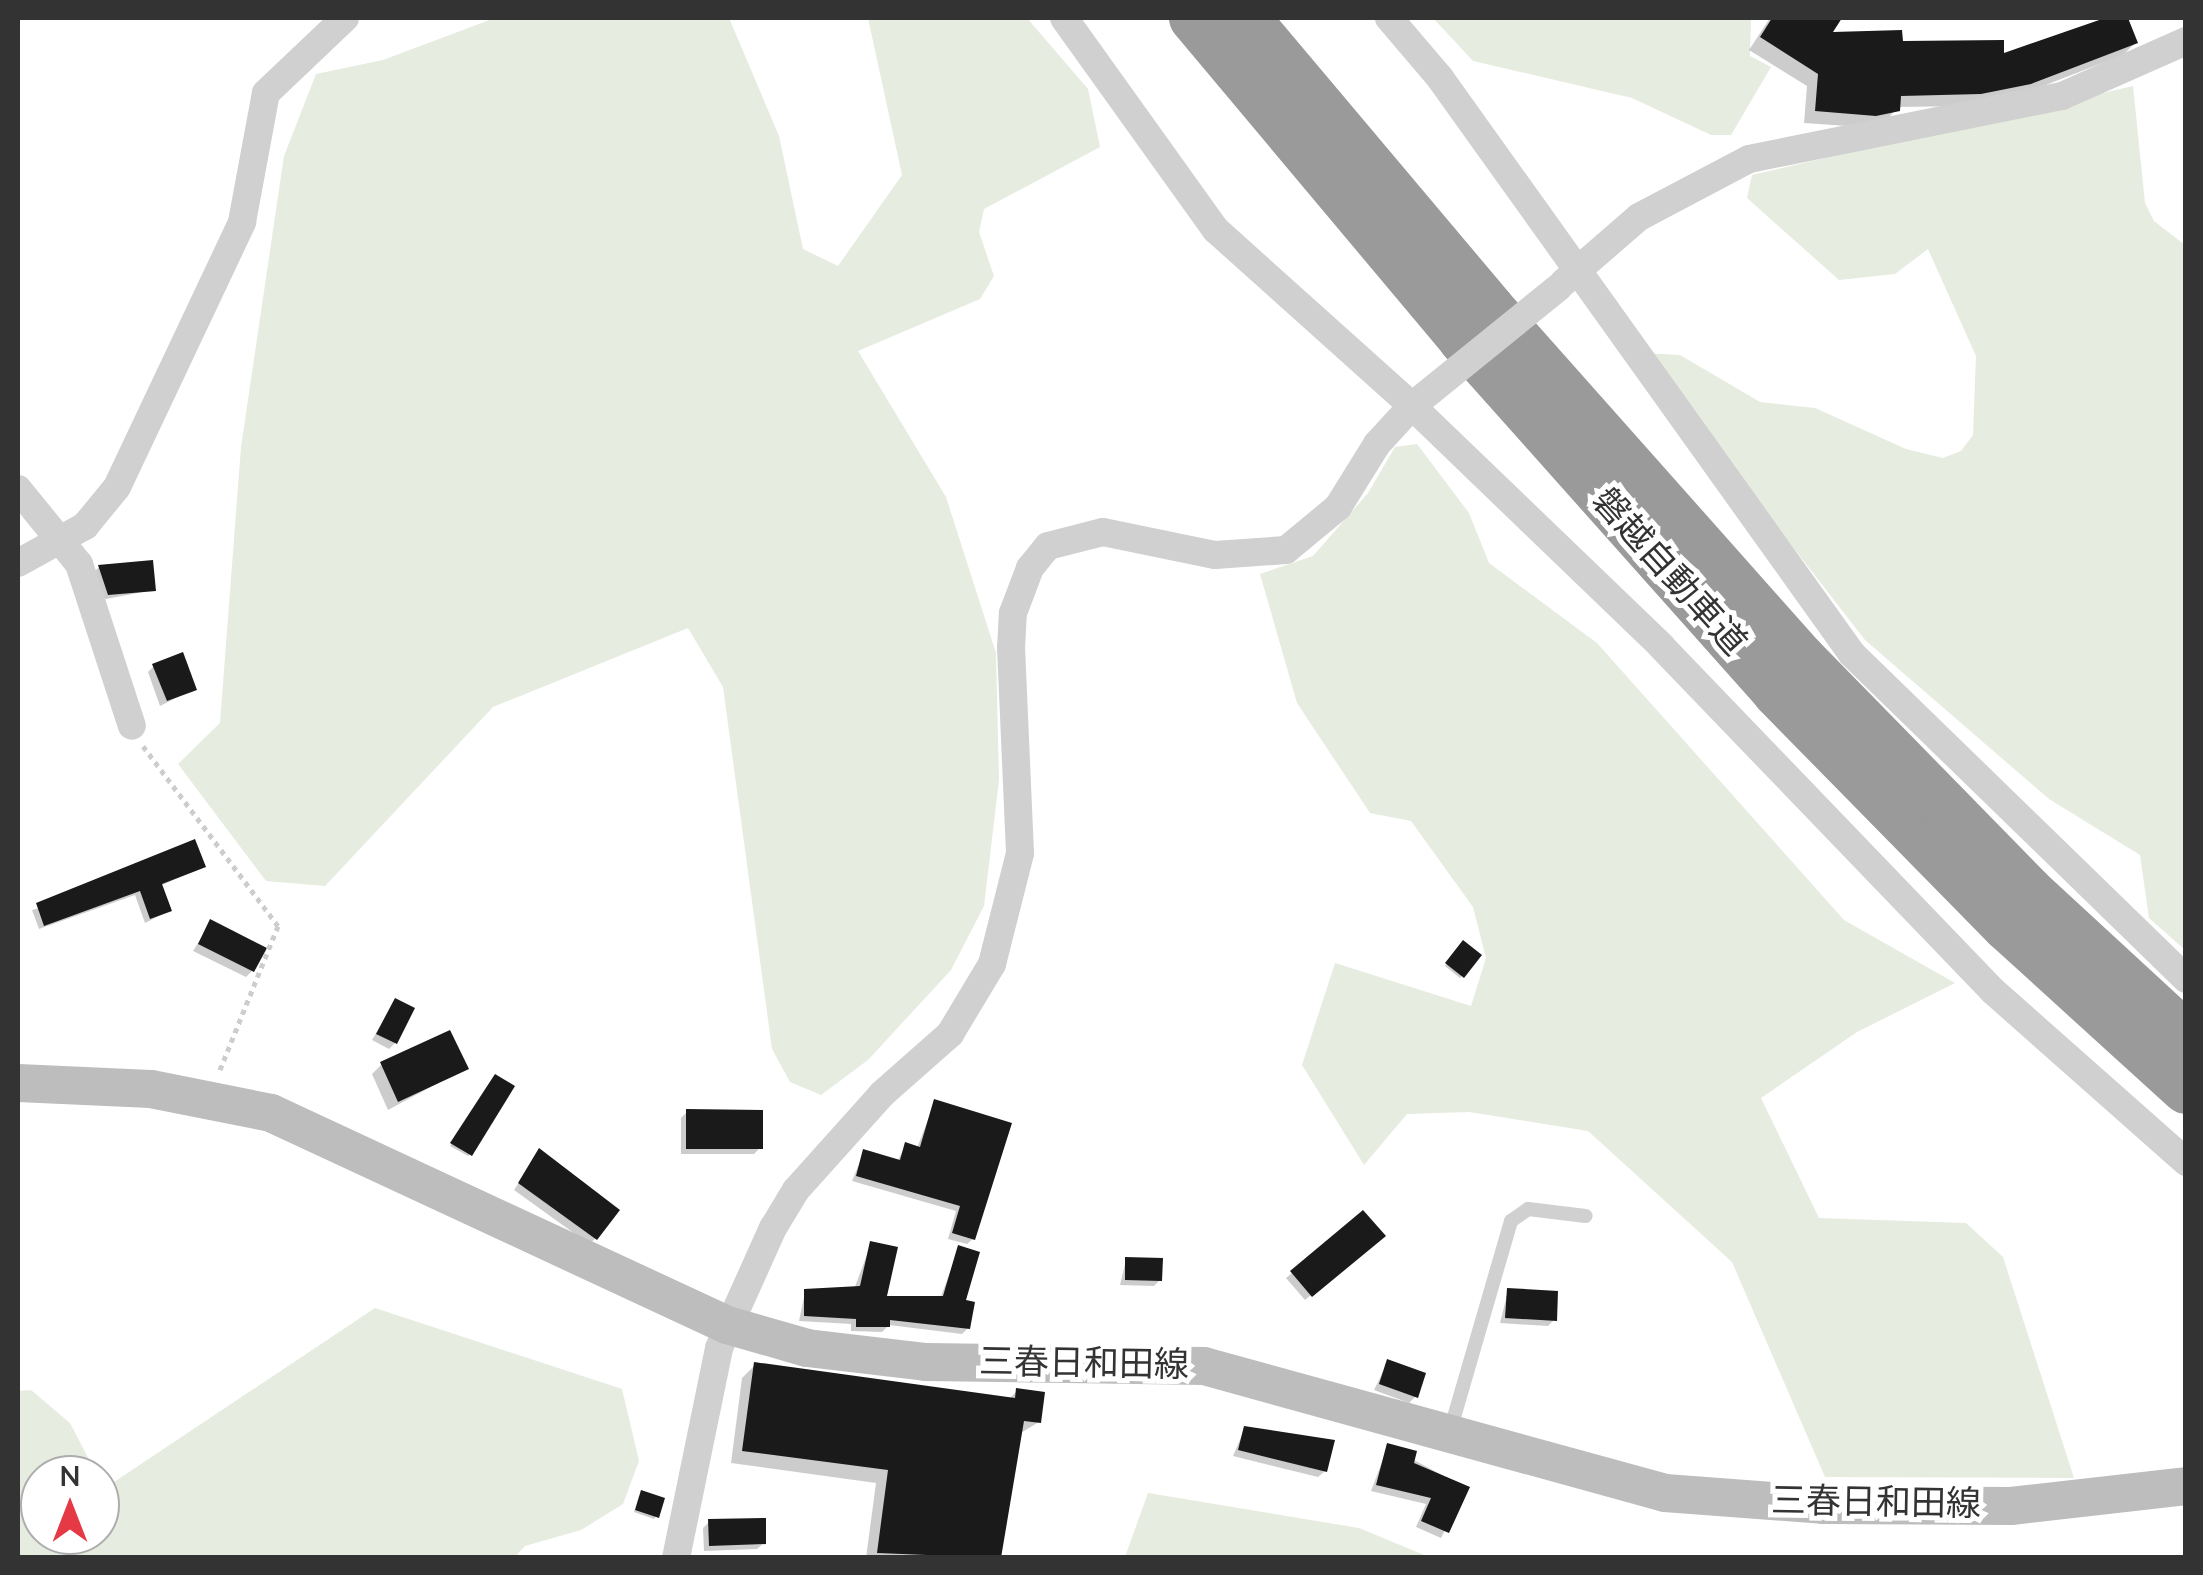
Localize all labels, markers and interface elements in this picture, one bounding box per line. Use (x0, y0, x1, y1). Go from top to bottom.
street label: 磐越自動車道 (1583, 480, 1755, 664)
street label: 三春日和田線 (979, 1341, 1189, 1387)
north arrow (20, 1455, 120, 1555)
text: N (60, 1458, 80, 1496)
street label: 三春日和田線 (1771, 1480, 1981, 1526)

